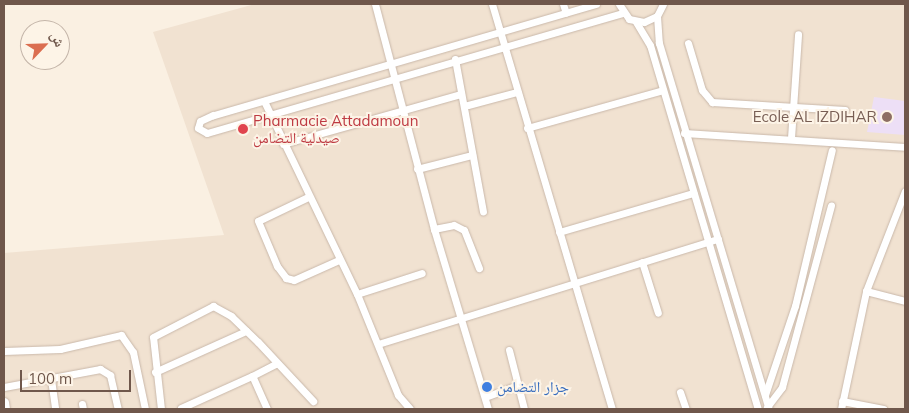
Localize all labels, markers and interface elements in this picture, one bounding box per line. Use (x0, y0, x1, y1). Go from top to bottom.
north arrow (20, 20, 70, 70)
text: ش (47, 29, 69, 50)
place label: Ecole AL IZDIHAR (753, 108, 877, 126)
place label: Pharmacie Attadamoun صيدلية التضامن (253, 111, 419, 146)
marker: Ecole AL IZDIHAR (881, 111, 893, 123)
marker: Pharmacie Attadamoun صيدلية التضامن (237, 123, 249, 135)
scale bar (22, 360, 134, 392)
text: 100 m (28, 369, 72, 388)
place label: جزار التضامن (497, 378, 569, 396)
marker: جزار التضامن (481, 381, 493, 393)

